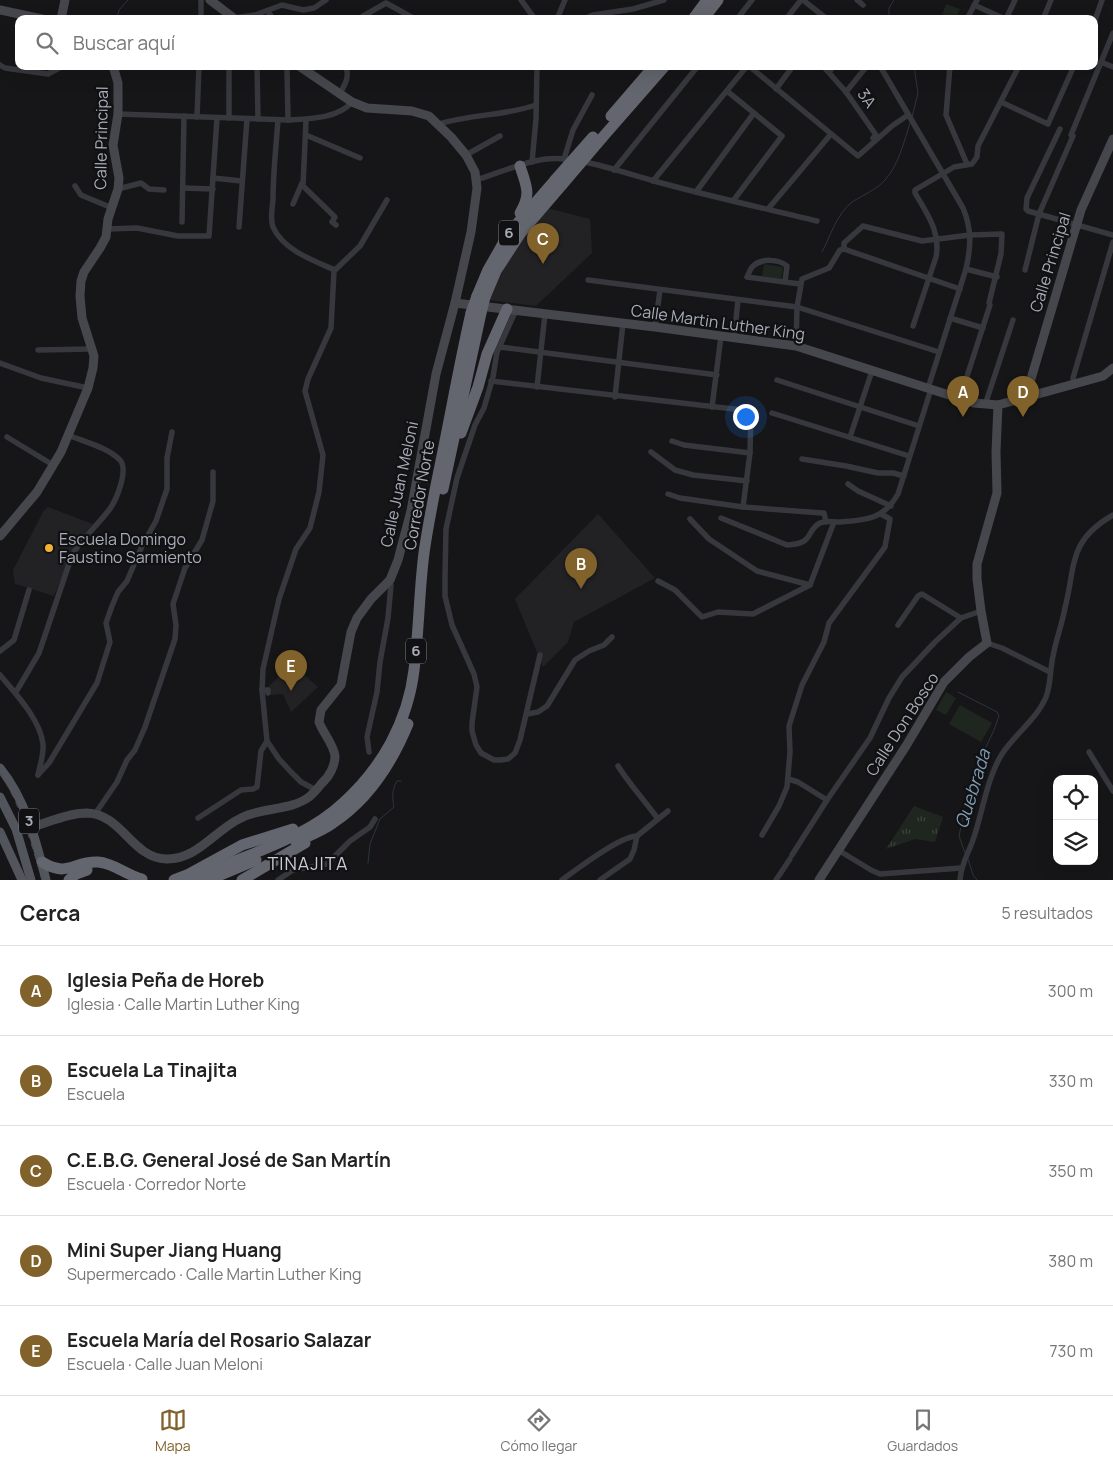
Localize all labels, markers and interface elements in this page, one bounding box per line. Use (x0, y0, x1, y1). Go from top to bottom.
search box (15, 15, 1098, 70)
icon: search (33, 29, 61, 57)
text: Buscar aquí (73, 30, 175, 56)
street label: 3A (853, 84, 881, 112)
street label: Calle Principal (89, 86, 113, 190)
street label: Calle Principal (1024, 209, 1076, 315)
road number: 6 (499, 220, 519, 246)
pin: C (527, 223, 559, 264)
street label: Calle Martin Luther King (630, 299, 806, 345)
pin: A (947, 376, 979, 417)
pin: D (1007, 376, 1039, 417)
your location (733, 404, 759, 430)
street label: Calle Juan Meloni (375, 419, 423, 549)
street label: Corredor Norte (399, 438, 439, 552)
place label: Escuela Domingo Faustino Sarmiento (59, 528, 202, 568)
marker: Escuela Domingo Faustino Sarmiento (43, 542, 55, 554)
pin: B (565, 548, 597, 589)
road number: 6 (406, 638, 426, 664)
pin: E (275, 650, 307, 691)
street label: Calle Don Bosco (860, 668, 944, 780)
water label: Quebrada (949, 745, 996, 831)
map controls (1053, 775, 1098, 865)
button: locate (1053, 775, 1098, 820)
road number: 3 (19, 808, 39, 834)
button: layers (1053, 820, 1098, 865)
district label: TINAJITA (268, 851, 349, 875)
text: Cerca (20, 899, 80, 927)
text: 5 resultados (1001, 902, 1093, 924)
text: Iglesia Peña de Horeb (67, 967, 264, 993)
text: A (31, 980, 41, 1002)
text: 300 m (1048, 980, 1093, 1002)
text: Iglesia · Calle Martin Luther King (67, 993, 300, 1015)
text: Escuela La Tinajita (67, 1057, 237, 1083)
text: B (31, 1070, 41, 1092)
text: 330 m (1049, 1070, 1093, 1092)
text: Escuela (67, 1083, 125, 1105)
text: C.E.B.G. General José de San Martín (67, 1147, 391, 1173)
text: C (30, 1160, 42, 1182)
text: 350 m (1048, 1160, 1093, 1182)
text: Escuela · Corredor Norte (67, 1173, 246, 1195)
text: Mini Super Jiang Huang (67, 1237, 282, 1263)
text: D (30, 1250, 42, 1272)
text: 380 m (1048, 1250, 1093, 1272)
text: Supermercado · Calle Martin Luther King (67, 1263, 362, 1285)
text: Escuela María del Rosario Salazar (67, 1327, 371, 1353)
text: E (31, 1340, 41, 1362)
text: 730 m (1050, 1340, 1093, 1362)
text: Escuela · Calle Juan Meloni (67, 1353, 263, 1375)
tab: Mapa (155, 1406, 191, 1455)
tab: Cómo llegar (500, 1406, 577, 1455)
tab: Guardados (887, 1406, 958, 1455)

